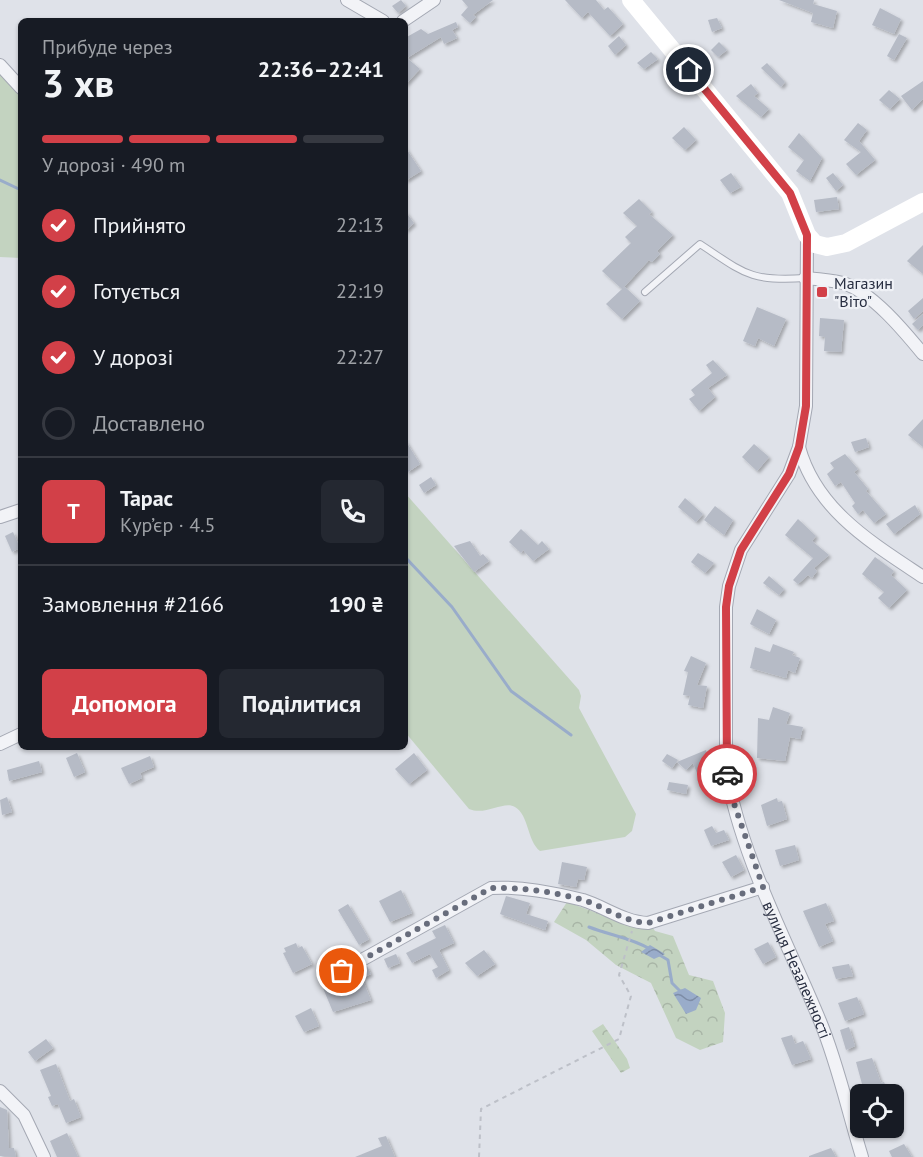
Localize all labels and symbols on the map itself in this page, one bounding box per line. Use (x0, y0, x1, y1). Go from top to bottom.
pin (663, 44, 714, 95)
place label: Магазин "Віто" (834, 273, 893, 311)
marker: Магазин "Віто" (815, 285, 829, 299)
courier (697, 744, 757, 804)
street label: вулиця Незалежності (759, 898, 836, 1041)
pin (316, 945, 367, 996)

